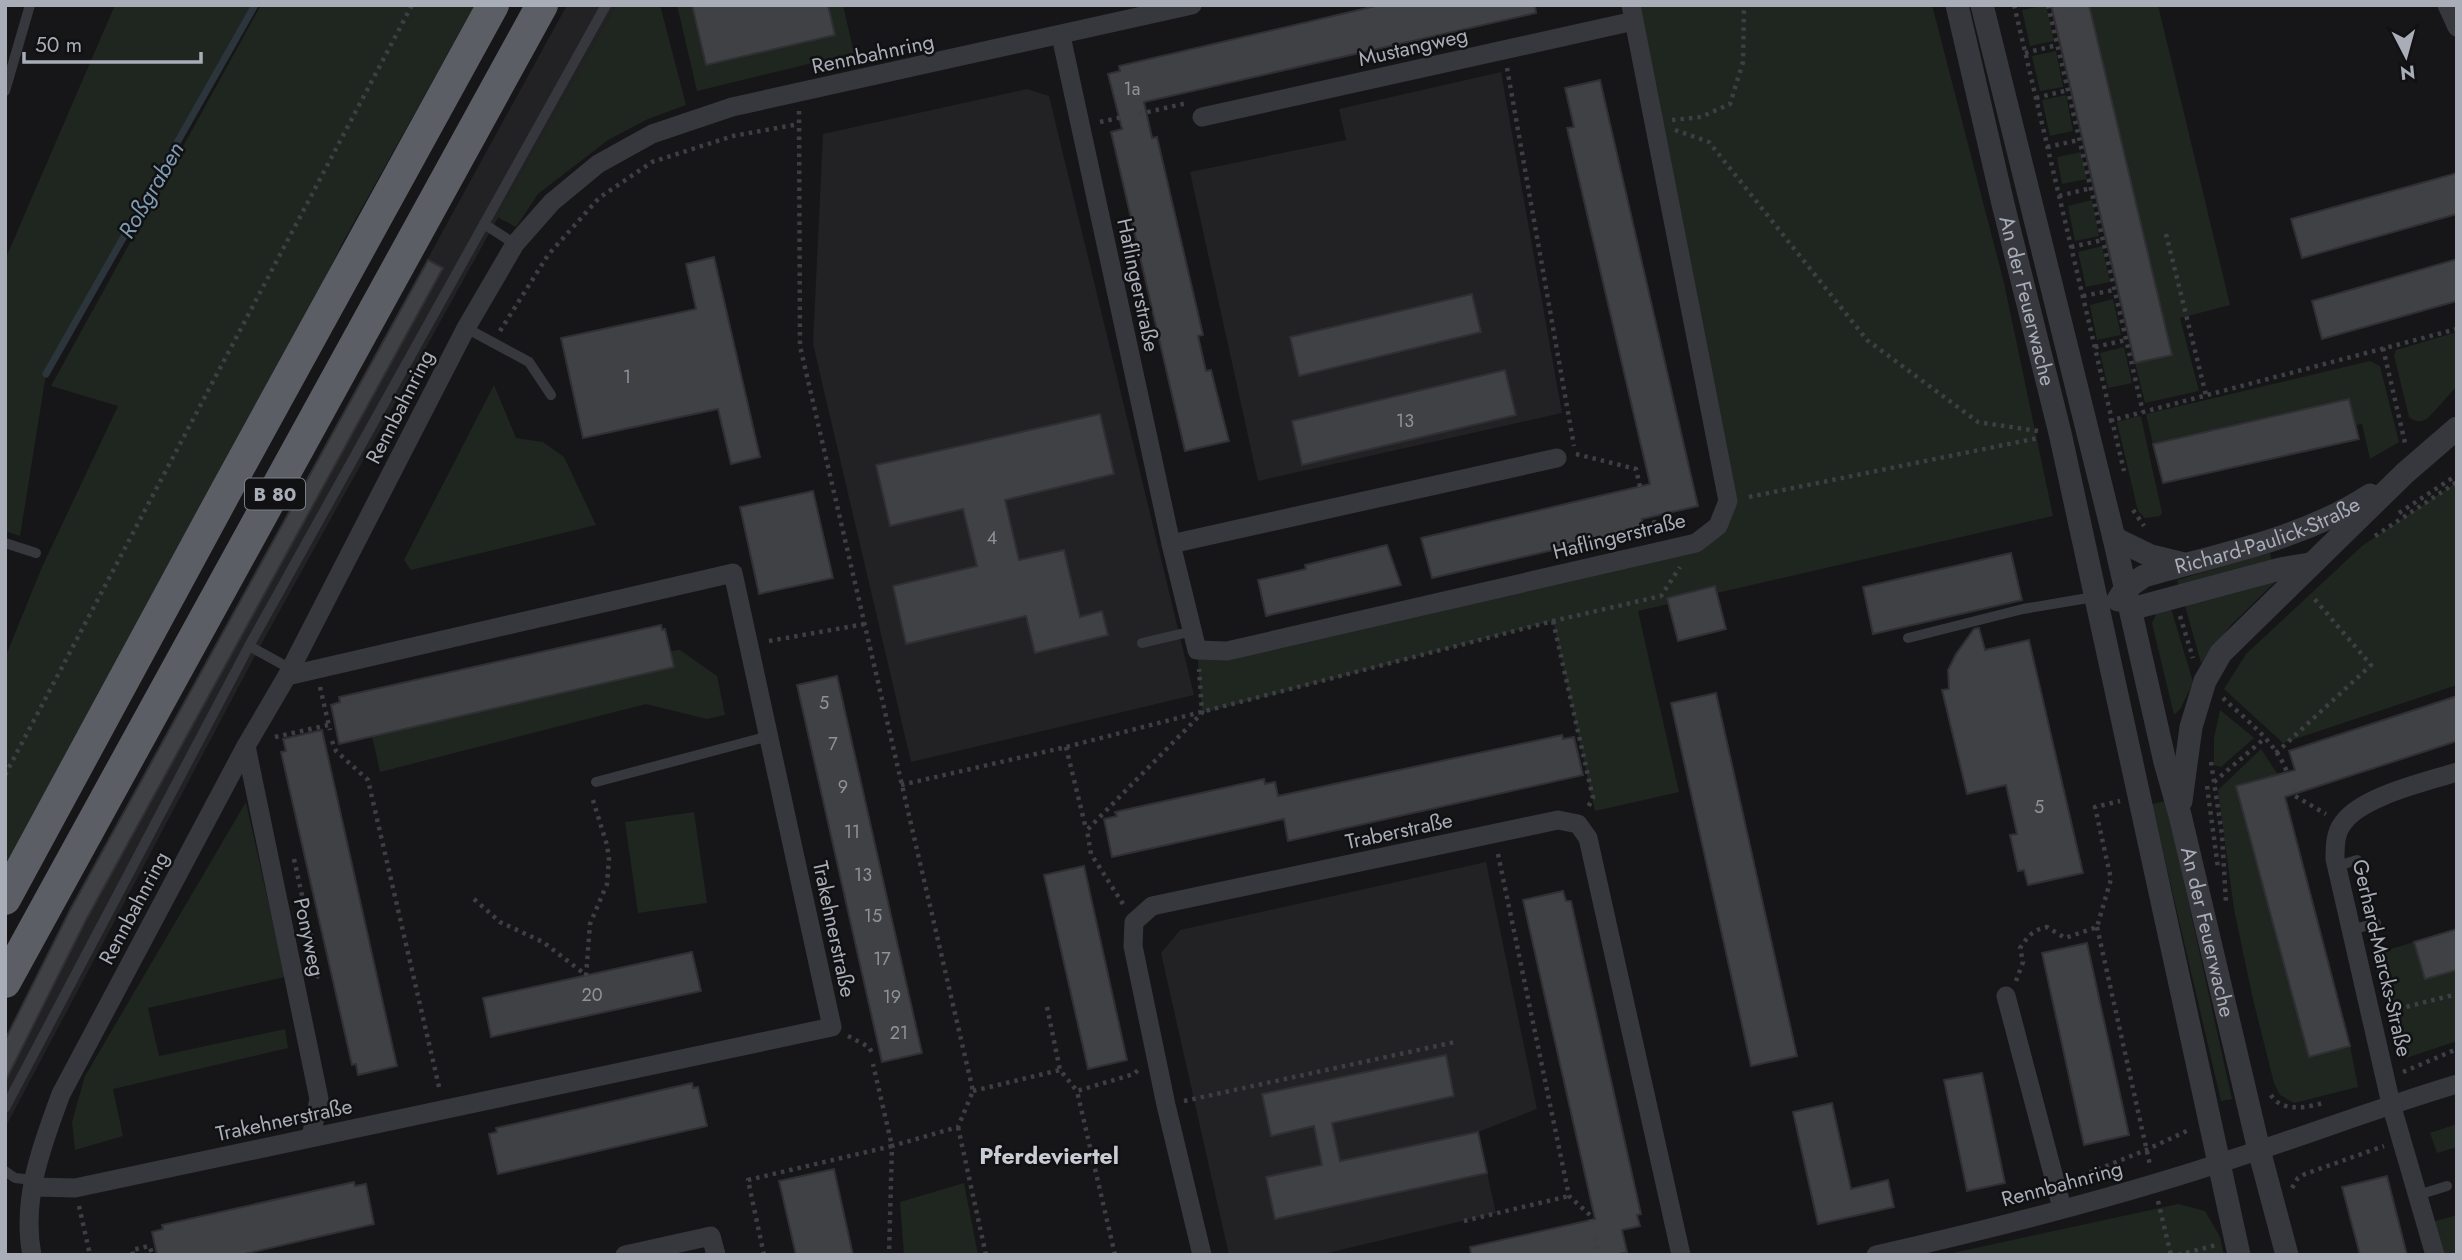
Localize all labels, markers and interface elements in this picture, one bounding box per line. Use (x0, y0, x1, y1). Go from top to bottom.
street label: Mustangweg (1355, 20, 1471, 74)
scale bar (24, 21, 201, 65)
north arrow (2371, 21, 2441, 91)
street label: Rennbahnring (809, 26, 937, 82)
text: 50 m (35, 30, 82, 60)
text: N (2399, 58, 2417, 87)
house number: 1a (1124, 76, 1140, 102)
water label: Roßgraben (110, 135, 192, 245)
street label: An der Feuerwache (1991, 213, 2063, 389)
street label: Haflingerstraße (1109, 215, 1167, 355)
street label: Rennbahnring (358, 345, 442, 469)
house number: 1 (623, 364, 631, 390)
house number: 13 (1396, 408, 1414, 434)
road number: B 80 (245, 478, 305, 509)
street label: Richard-Paulick-Straße (2171, 489, 2366, 582)
street label: Haflingerstraße (1549, 505, 1689, 567)
house number: 4 (987, 525, 997, 551)
house number: 5 (819, 690, 829, 716)
house number: 7 (828, 731, 838, 757)
house number: 9 (838, 774, 848, 800)
house number: 5 (2034, 794, 2044, 820)
street label: Traberstraße (1343, 805, 1456, 857)
house number: 11 (844, 819, 860, 845)
street label: An der Feuerwache (2173, 844, 2242, 1020)
street label: Rennbahnring (92, 846, 176, 970)
street label: Gerhard-Marcks-Straße (2345, 856, 2419, 1060)
street label: Trakehnerstraße (805, 858, 863, 1000)
house number: 13 (854, 862, 872, 888)
street label: Ponyweg (286, 895, 332, 979)
house number: 15 (864, 903, 882, 929)
house number: 17 (873, 946, 891, 972)
house number: 20 (581, 982, 603, 1008)
house number: 19 (883, 984, 901, 1010)
house number: 21 (890, 1020, 908, 1046)
street label: Trakehnerstraße (213, 1091, 355, 1149)
district label: Pferdeviertel (979, 1139, 1119, 1173)
street label: Rennbahnring (1998, 1153, 2126, 1215)

